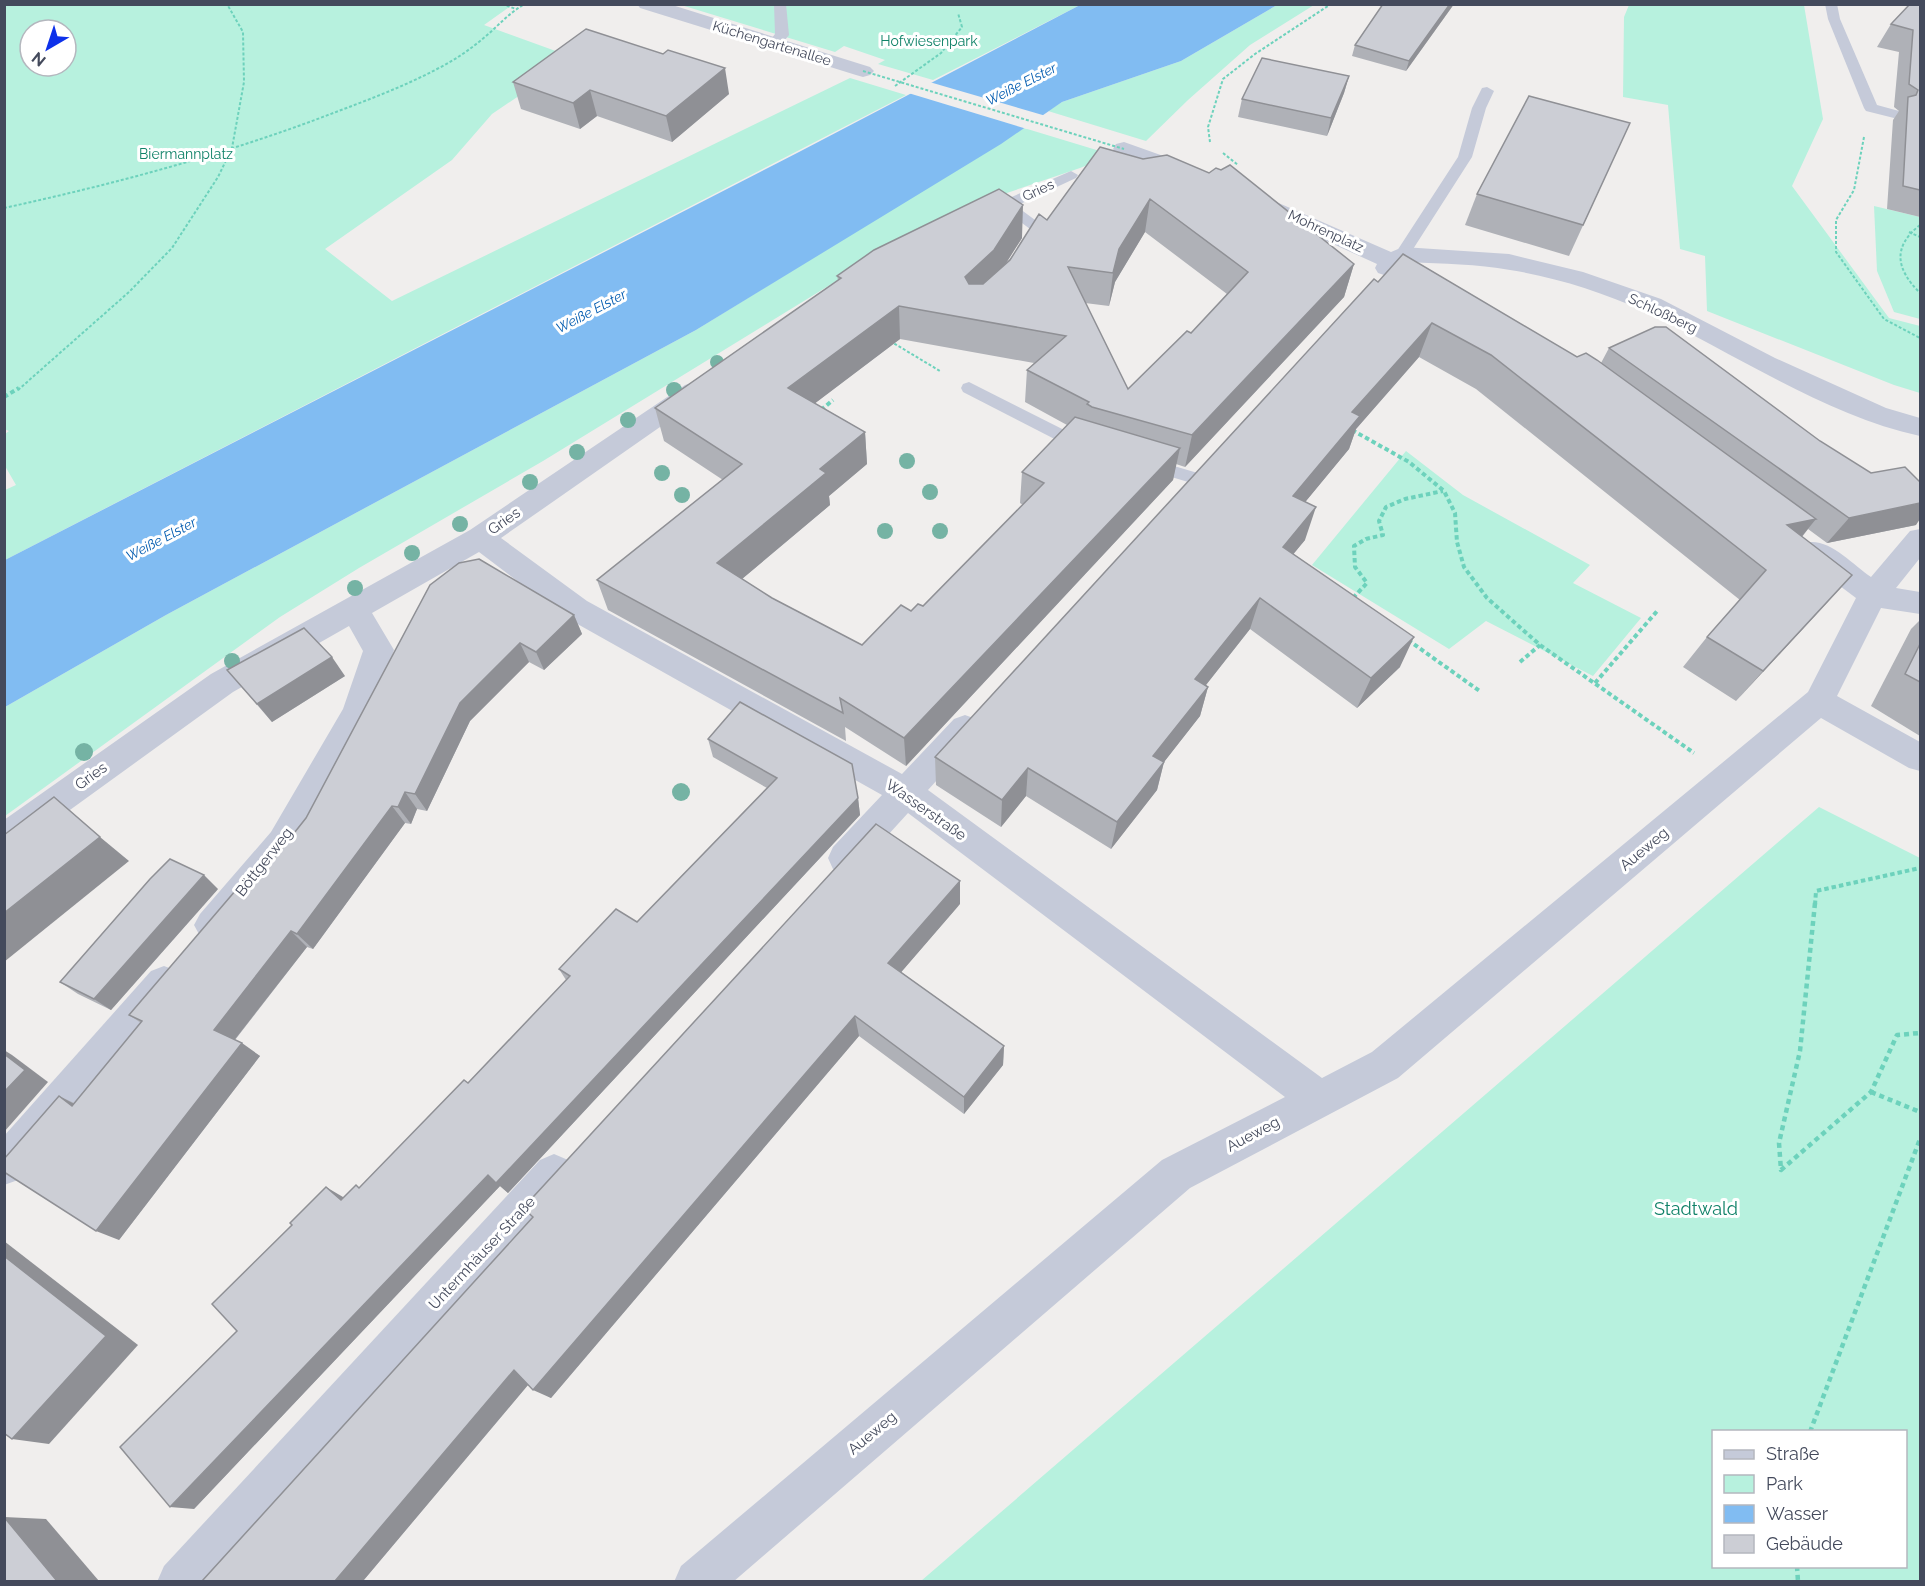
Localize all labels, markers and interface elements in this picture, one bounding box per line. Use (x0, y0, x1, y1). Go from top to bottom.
street label: Küchengartenallee (711, 17, 833, 69)
north arrow (18, 18, 78, 78)
park label: Hofwiesenpark (880, 33, 978, 49)
text: N (28, 48, 50, 70)
water label: Weiße Elster (983, 59, 1060, 109)
park label: Biermannplatz (139, 146, 233, 162)
street label: Gries (1020, 176, 1057, 204)
street label: Mohrenplatz (1286, 207, 1366, 255)
water label: Weiße Elster (553, 285, 630, 336)
street label: Schloßberg (1626, 290, 1700, 336)
street label: Gries (484, 503, 524, 539)
water label: Weiße Elster (123, 513, 200, 564)
street label: Gries (71, 758, 111, 794)
street label: Wasserstraße (882, 776, 970, 845)
street label: Böttgerweg (232, 824, 296, 900)
street label: Aueweg (1616, 824, 1672, 874)
street label: Aueweg (1223, 1113, 1283, 1155)
street label: Untermhäuser Straße (425, 1193, 539, 1313)
park label: Stadtwald (1654, 1198, 1738, 1219)
street label: Aueweg (844, 1408, 900, 1458)
legend (1712, 1430, 1907, 1568)
text: Straße (1766, 1443, 1820, 1464)
text: Park (1766, 1473, 1803, 1494)
text: Wasser (1766, 1503, 1829, 1524)
text: Gebäude (1766, 1533, 1843, 1554)

